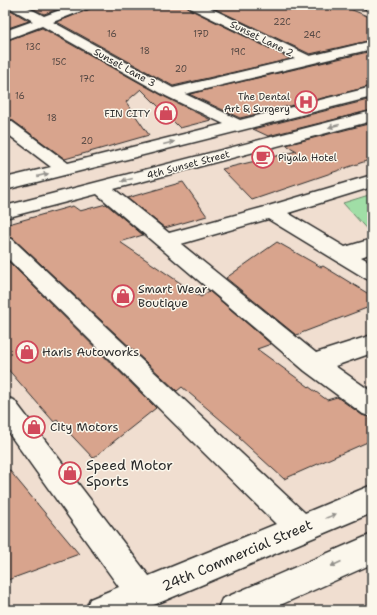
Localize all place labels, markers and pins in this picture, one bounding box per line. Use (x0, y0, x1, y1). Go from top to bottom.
hospital icon: The Dental Art & Surgery (293, 89, 319, 115)
place label: The Dental Art & Surgery (224, 90, 290, 115)
shop icon: FIN CITY (153, 100, 179, 126)
place label: FIN CITY (104, 107, 150, 120)
cafe icon: Piyala Hotel (250, 144, 276, 170)
place label: Piyala Hotel (278, 151, 337, 164)
place label: Smart Wear Boutique (138, 281, 208, 311)
shop icon: Smart Wear Boutique (110, 283, 136, 309)
shop icon: Haris Autoworks (14, 339, 40, 365)
place label: Haris Autoworks (42, 344, 139, 360)
shop icon: City Motors (21, 414, 47, 440)
place label: City Motors (50, 419, 118, 435)
place label: Speed Motor Sports (86, 456, 173, 490)
shop icon: Speed Motor Sports (57, 460, 83, 486)

